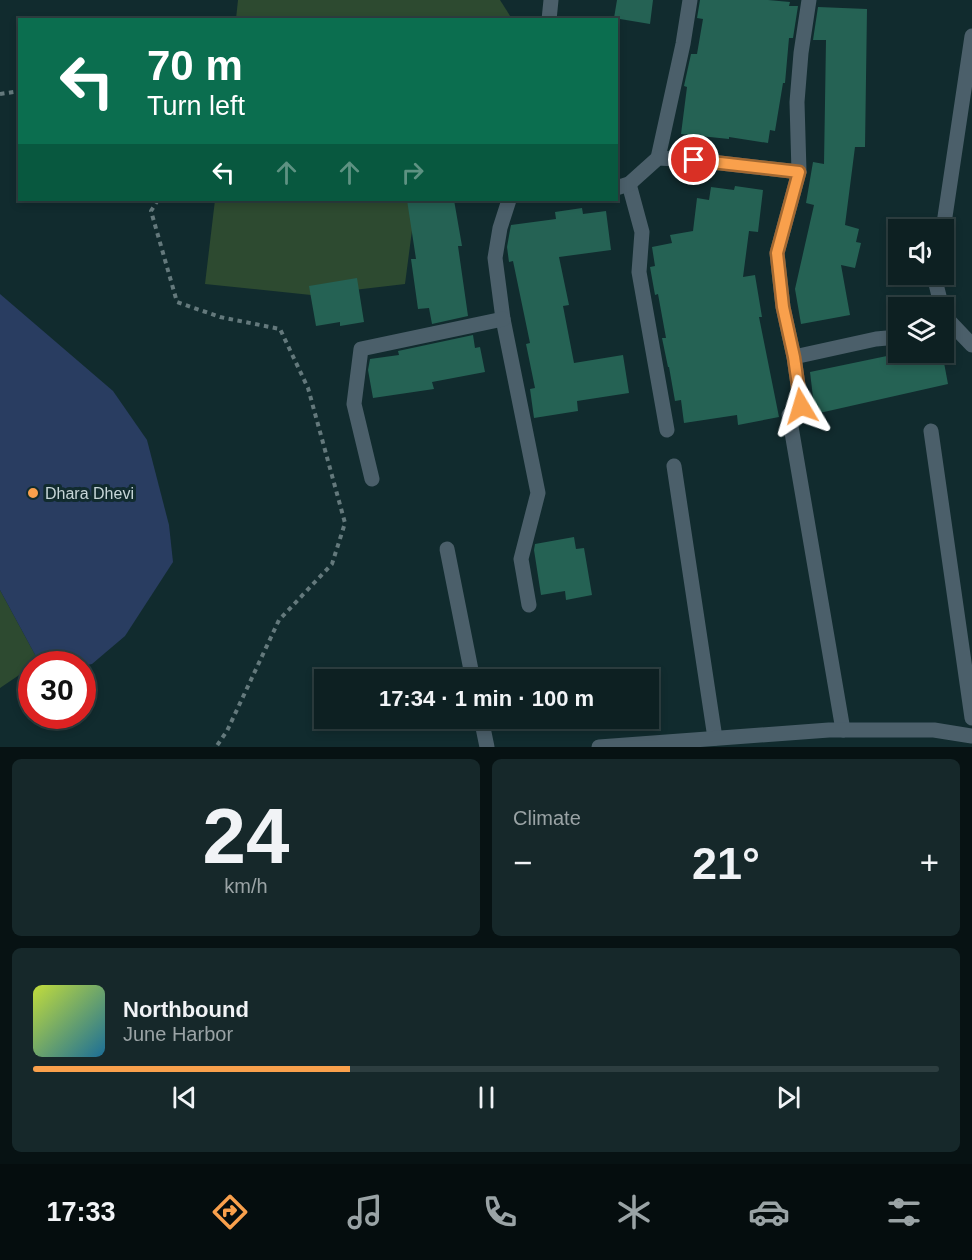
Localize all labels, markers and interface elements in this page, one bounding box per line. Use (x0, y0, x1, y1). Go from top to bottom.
icon: left (48, 42, 126, 120)
text: 70 m (147, 42, 243, 89)
text: Turn left (147, 91, 245, 121)
pin (668, 134, 719, 185)
icon: arrive (677, 143, 710, 176)
icon: left (207, 156, 240, 189)
icon: ahead (270, 156, 303, 189)
icon: ahead (333, 156, 366, 189)
icon: right (396, 156, 429, 189)
map controls (888, 219, 954, 363)
button: sound (888, 219, 954, 285)
button: layers (888, 297, 954, 363)
position arrow (769, 374, 833, 438)
place label: Dhara Dhevi (45, 485, 134, 502)
marker: Dhara Dhevi (26, 486, 40, 500)
speed limit sign: 30 (18, 651, 96, 729)
text: 17:34 · 1 min · 100 m (379, 686, 594, 711)
text: 24 (203, 792, 289, 880)
text: Climate (513, 807, 581, 829)
text: 21° (692, 838, 760, 889)
text: − (513, 844, 532, 881)
text: + (920, 844, 939, 881)
text: km/h (224, 875, 268, 897)
text: Northbound (123, 997, 249, 1022)
text: June Harbor (123, 1023, 233, 1045)
icon: previous (168, 1081, 201, 1114)
icon: pause (470, 1081, 503, 1114)
icon: next (772, 1081, 805, 1114)
icon: directions (209, 1191, 251, 1233)
icon: music (344, 1191, 386, 1233)
icon: phone (479, 1191, 521, 1233)
icon: climate (613, 1191, 655, 1233)
icon: car (748, 1191, 790, 1233)
icon: filters (883, 1191, 925, 1233)
text: 17:33 (46, 1197, 116, 1227)

